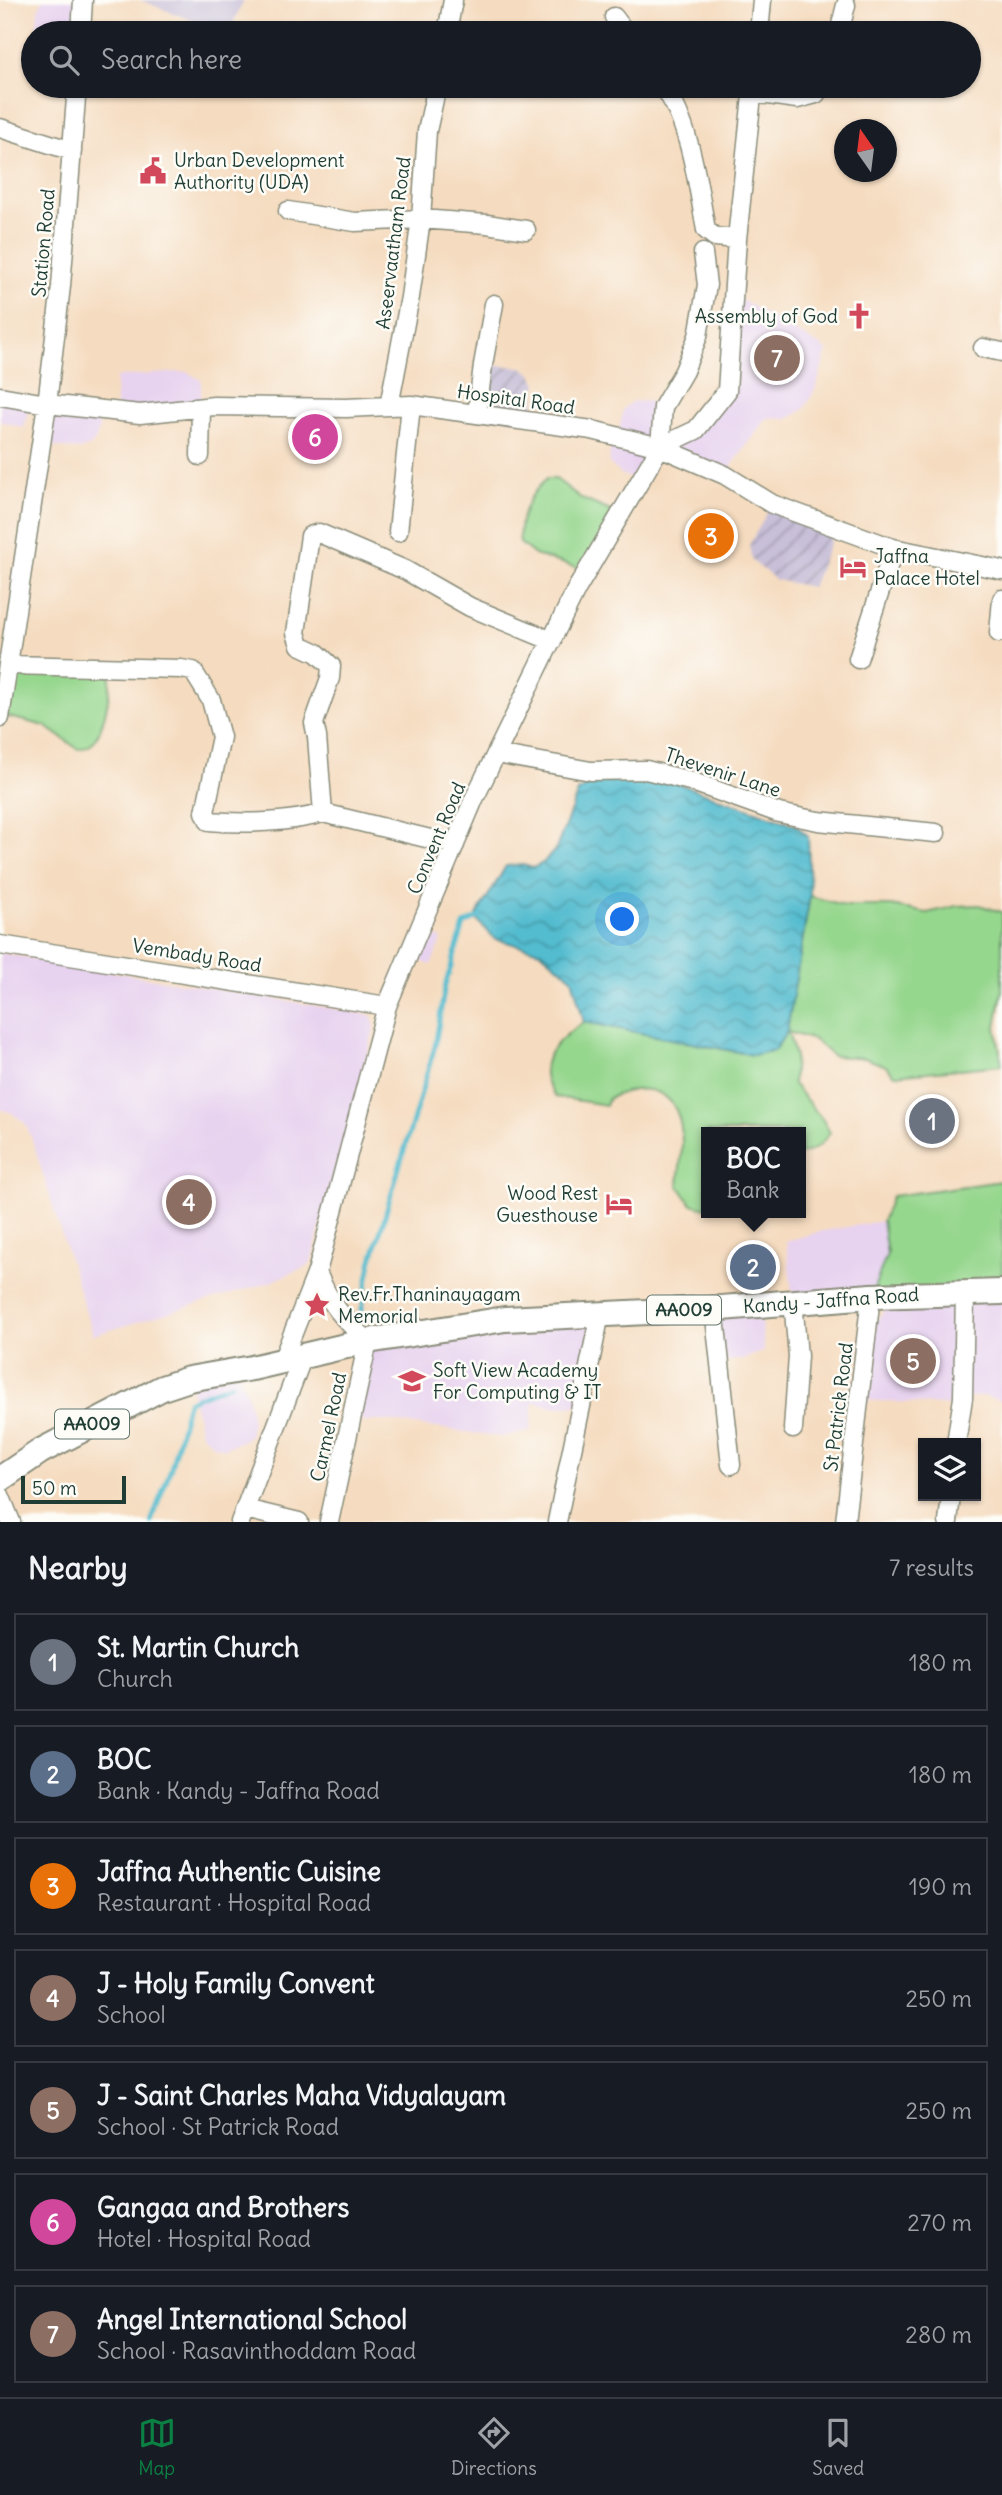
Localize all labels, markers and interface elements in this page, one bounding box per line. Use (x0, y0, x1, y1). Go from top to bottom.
search box (21, 21, 981, 98)
icon: search (45, 41, 83, 79)
text: Search here (101, 43, 242, 76)
north arrow (834, 119, 897, 182)
place label: Urban Development Authority (UDA) (174, 148, 345, 194)
street label: Aseervaatham Road (371, 155, 415, 331)
public building icon: Urban Development Authority (UDA) (138, 156, 168, 186)
street label: Station Road (26, 188, 60, 298)
church icon: Assembly of God (844, 301, 874, 331)
place label: Assembly of God (695, 304, 838, 328)
pin: 7 (754, 332, 800, 384)
street label: Hospital Road (456, 379, 576, 419)
pin: 6 (292, 411, 338, 463)
pin: 3 (688, 510, 734, 562)
place label: Jaffna Palace Hotel (874, 544, 980, 590)
hotel icon: Jaffna Palace Hotel (838, 552, 868, 582)
street label: Thevenir Lane (662, 742, 784, 802)
street label: Convent Road (402, 778, 470, 898)
your location (605, 902, 639, 936)
street label: Vembady Road (131, 933, 263, 977)
pin: 1 (909, 1095, 955, 1147)
popup (701, 1127, 806, 1218)
text: BOC (726, 1142, 781, 1175)
text: Bank (726, 1175, 780, 1204)
pin: 4 (166, 1176, 212, 1228)
place label: Wood Rest Guesthouse (496, 1181, 598, 1227)
hotel icon: Wood Rest Guesthouse (604, 1189, 634, 1219)
pin: 2 (730, 1241, 776, 1293)
place label: Rev.Fr.Thaninayagam Memorial (338, 1282, 521, 1328)
street label: Kandy - Jaffna Road (742, 1282, 920, 1318)
place icon: Rev.Fr.Thaninayagam Memorial (302, 1290, 332, 1320)
road number: AA009 (647, 1296, 721, 1324)
pin: 5 (890, 1335, 936, 1387)
street label: St Patrick Road (818, 1341, 858, 1473)
place label: Soft View Academy For Computing & IT (433, 1358, 602, 1404)
school or university icon: Soft View Academy For Computing & IT (397, 1366, 427, 1396)
street label: Carmel Road (305, 1370, 351, 1484)
road number: AA009 (55, 1409, 129, 1438)
map controls (918, 1438, 981, 1501)
button: layers (918, 1438, 981, 1501)
scale bar (21, 1473, 126, 1505)
text: 50 m (32, 1476, 77, 1500)
text: Nearby (28, 1549, 128, 1587)
text: 7 results (889, 1553, 974, 1582)
text: St. Martin Church (97, 1631, 299, 1664)
text: 1 (48, 1648, 58, 1677)
text: 180 m (909, 1648, 972, 1677)
text: Church (97, 1664, 173, 1693)
text: BOC (97, 1743, 151, 1776)
text: 2 (47, 1760, 59, 1789)
text: 180 m (909, 1760, 972, 1789)
text: Bank · Kandy - Jaffna Road (97, 1776, 380, 1805)
text: Jaffna Authentic Cuisine (97, 1855, 381, 1888)
text: 3 (46, 1872, 60, 1901)
text: 190 m (909, 1872, 972, 1901)
text: Restaurant · Hospital Road (97, 1888, 371, 1917)
text: J - Holy Family Convent (97, 1967, 374, 2000)
text: 4 (46, 1984, 60, 2013)
text: 250 m (905, 1984, 972, 2013)
text: School (97, 2000, 166, 2029)
text: J - Saint Charles Maha Vidyalayam (97, 2079, 506, 2112)
text: 5 (46, 2096, 60, 2125)
text: 250 m (905, 2096, 972, 2125)
text: School · St Patrick Road (97, 2112, 339, 2141)
text: Gangaa and Brothers (97, 2191, 349, 2224)
text: 6 (46, 2208, 60, 2237)
text: 270 m (907, 2208, 972, 2237)
text: Hotel · Hospital Road (97, 2224, 311, 2253)
text: Angel International School (97, 2303, 407, 2336)
text: 7 (47, 2320, 59, 2349)
text: 280 m (905, 2320, 972, 2349)
text: School · Rasavinthoddam Road (97, 2336, 416, 2365)
tab: Map (138, 2414, 176, 2480)
tab: Directions (451, 2414, 537, 2480)
tab: Saved (812, 2414, 864, 2480)

